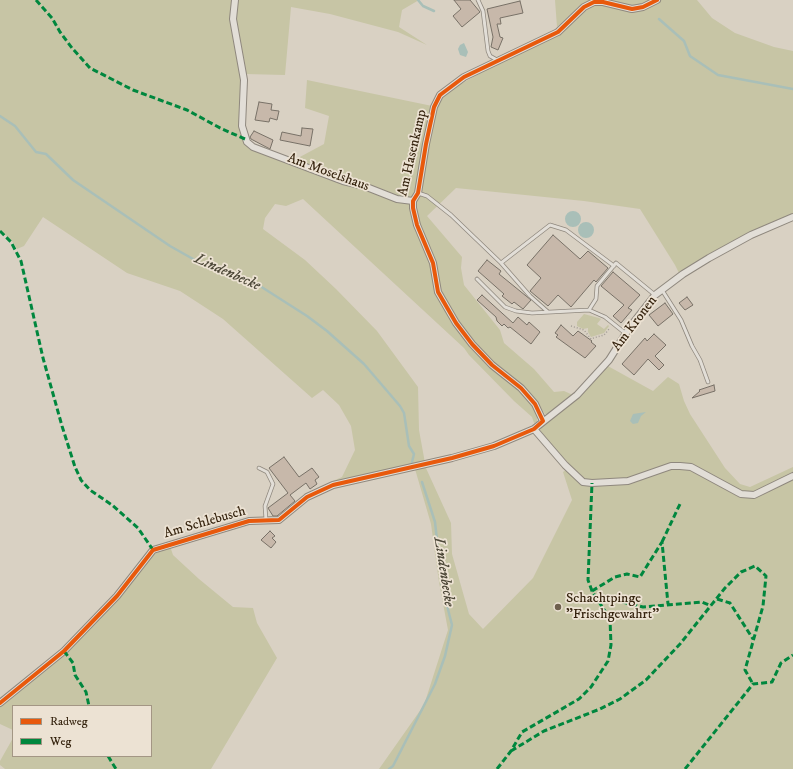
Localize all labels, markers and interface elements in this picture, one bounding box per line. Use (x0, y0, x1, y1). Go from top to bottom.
street label: Am Hasenkamp (395, 108, 431, 198)
street label: Am Moselshaus (285, 150, 371, 196)
water label: Lindenbecke (191, 251, 263, 295)
street label: Am Kronen (609, 293, 661, 355)
street label: Am Schlebusch (162, 503, 248, 543)
water label: Lindenbecke (429, 536, 457, 608)
place label: Schachtpinge "Frischgewahrt" (566, 591, 659, 624)
marker: Schachtpinge "Frischgewahrt" (553, 602, 563, 612)
legend (12, 705, 152, 757)
text: Radweg (50, 714, 88, 729)
text: Weg (50, 734, 71, 749)

